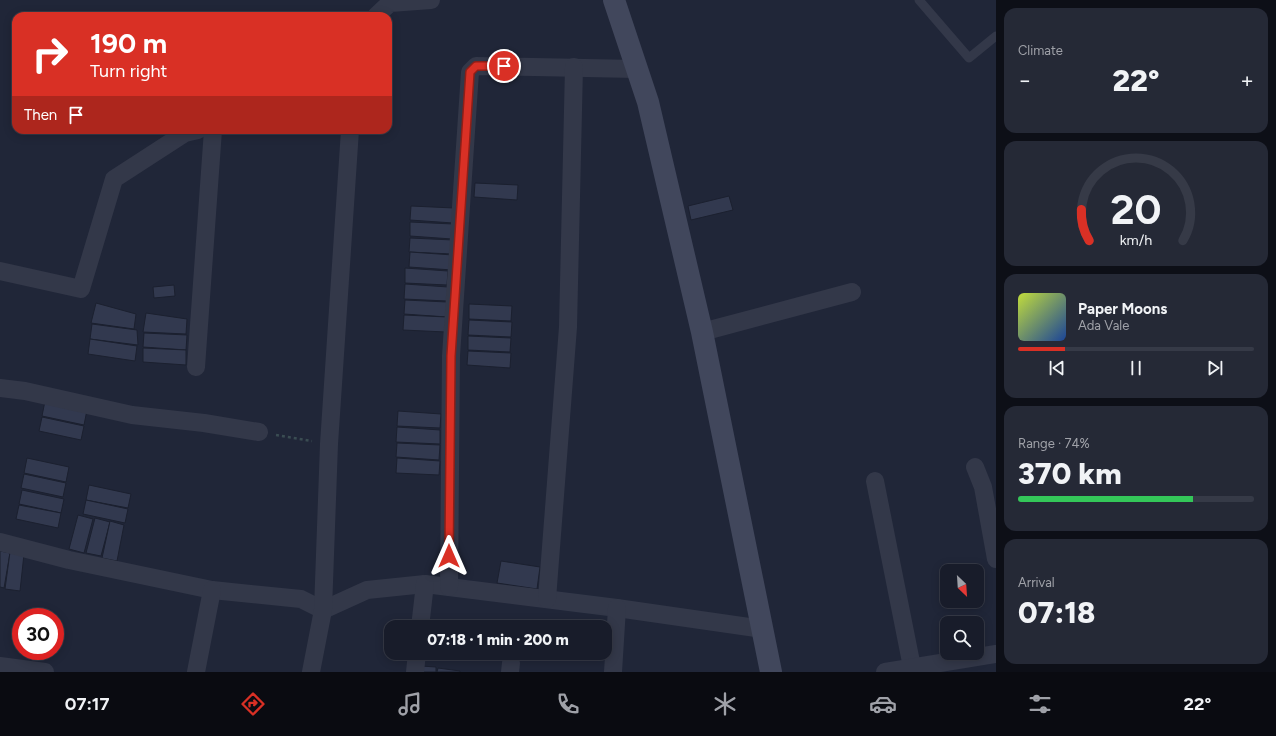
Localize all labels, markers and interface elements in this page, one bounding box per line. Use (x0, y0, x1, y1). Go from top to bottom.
text: 190 m (90, 26, 167, 60)
icon: right (24, 28, 76, 80)
text: Climate (1018, 43, 1063, 58)
pin (487, 49, 521, 83)
icon: arrive (493, 55, 515, 77)
text: Turn right (90, 60, 167, 82)
text: 22° (1113, 62, 1159, 99)
text: − (1018, 67, 1032, 94)
text: + (1240, 67, 1254, 94)
icon: arrive (65, 104, 87, 126)
text: Then (24, 106, 57, 124)
text: 20 (1110, 184, 1162, 234)
text: km/h (1120, 231, 1152, 249)
text: Paper Moons (1078, 300, 1167, 318)
text: Ada Vale (1078, 318, 1129, 333)
icon: previous (1046, 357, 1068, 379)
icon: pause (1125, 357, 1147, 379)
icon: next (1204, 357, 1226, 379)
text: Range · 74% (1018, 436, 1090, 451)
text: 370 km (1018, 455, 1122, 492)
position arrow (428, 535, 470, 577)
north arrow (940, 564, 984, 608)
map controls (940, 564, 984, 660)
text: Arrival (1018, 575, 1055, 590)
text: 07:18 (1018, 594, 1095, 631)
speed limit sign: 30 (12, 608, 64, 660)
button: search (940, 616, 984, 660)
text: 07:18 · 1 min · 200 m (427, 631, 569, 649)
icon: directions (239, 690, 267, 718)
icon: music (396, 690, 424, 718)
icon: phone (554, 690, 582, 718)
icon: climate (711, 690, 739, 718)
icon: car (869, 690, 897, 718)
icon: filters (1026, 690, 1054, 718)
text: 07:17 (65, 693, 109, 715)
text: 22° (1184, 693, 1211, 715)

